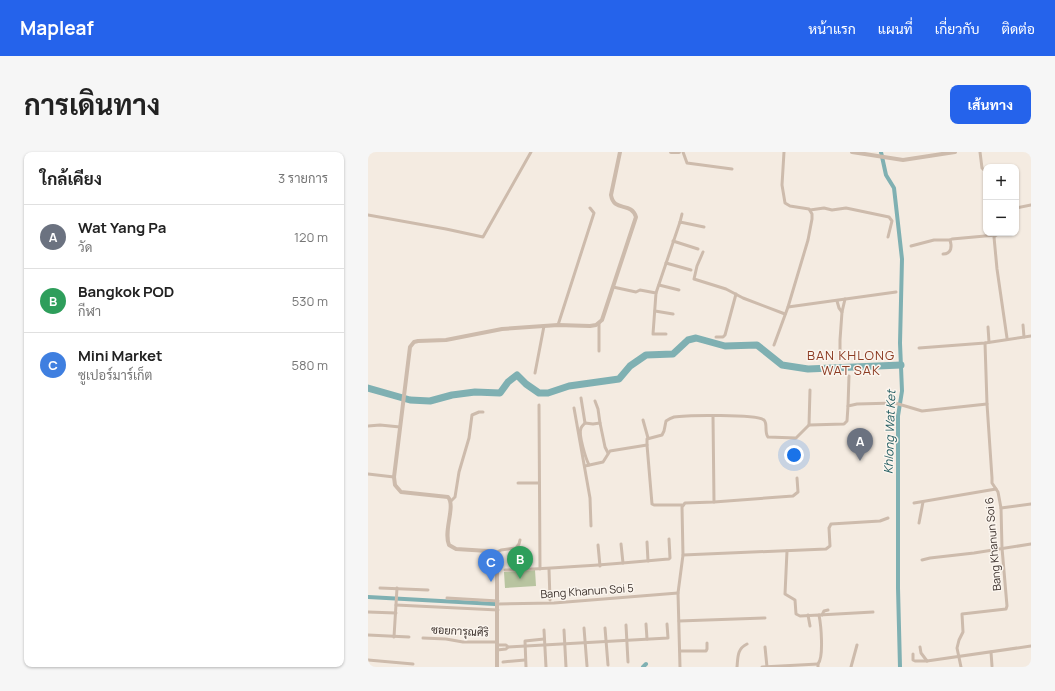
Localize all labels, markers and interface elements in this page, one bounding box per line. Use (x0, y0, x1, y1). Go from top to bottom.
text: Mapleaf (20, 15, 94, 41)
text: หน้าแรก (808, 19, 856, 38)
text: แผนที่ (878, 19, 913, 38)
text: เกี่ยวกับ (935, 19, 979, 38)
text: ติดต่อ (1001, 19, 1035, 38)
text: การเดินทาง (24, 85, 160, 123)
button: เส้นทาง (950, 85, 1031, 124)
map controls (983, 164, 1019, 236)
button: + (983, 164, 1019, 200)
text: ใกล้เคียง (40, 167, 102, 190)
text: 3 รายการ (278, 169, 328, 187)
button: − (983, 200, 1019, 236)
text: Wat Yang Pa (78, 217, 166, 238)
text: A (49, 228, 57, 246)
text: 120 m (294, 228, 328, 246)
text: วัด (78, 238, 92, 256)
text: Bangkok POD (78, 281, 174, 302)
text: B (49, 292, 57, 310)
text: 530 m (292, 292, 328, 310)
text: กีฬา (78, 302, 101, 320)
text: Mini Market (78, 345, 163, 366)
district label: BAN KHLONG WAT SAK (807, 346, 895, 379)
text: C (48, 356, 58, 374)
text: 580 m (291, 356, 328, 374)
text: ซูเปอร์มาร์เก็ต (78, 366, 152, 384)
water label: Khlong Wat Ket (880, 389, 899, 474)
pin: A (847, 428, 873, 461)
your location (784, 445, 804, 465)
street label: Bang Khanun Soi 6 (981, 496, 1004, 592)
pin: B (507, 546, 533, 579)
pin: C (478, 549, 504, 582)
street label: Bang Khanun Soi 5 (540, 580, 634, 601)
street label: ซอยการุณศิริ (431, 622, 489, 641)

